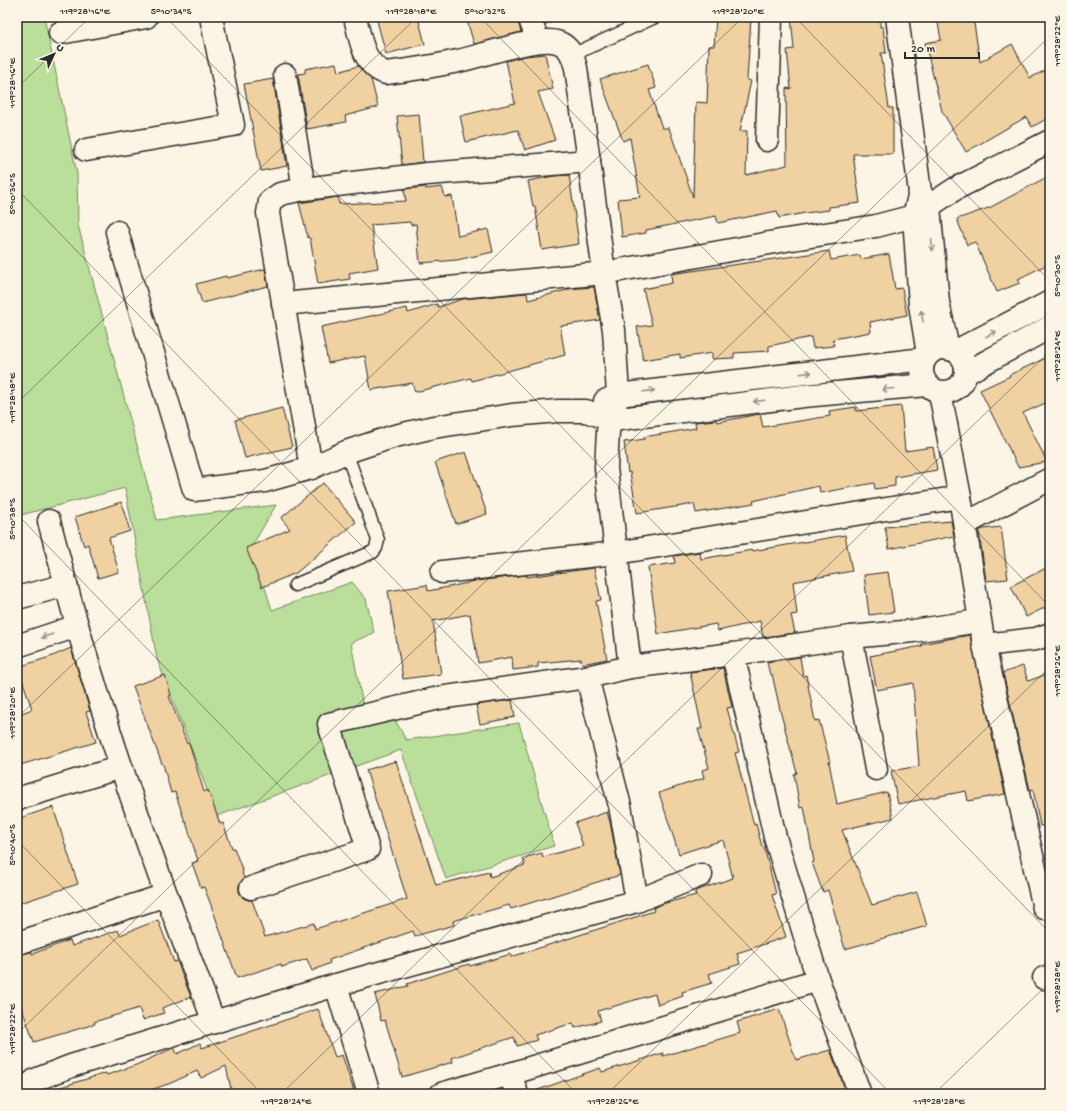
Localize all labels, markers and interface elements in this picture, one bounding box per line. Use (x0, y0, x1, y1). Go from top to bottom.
text: 119°28'16"E (59, 6, 111, 18)
text: 5°10'34"S (151, 6, 192, 18)
text: 119°28'18"E (385, 6, 437, 18)
text: 5°10'32"S (465, 6, 506, 18)
text: 119°28'20"E (711, 6, 764, 18)
text: 119°28'22"E (1052, 15, 1064, 67)
north arrow (34, 34, 74, 74)
scale bar (905, 34, 979, 60)
text: U (53, 42, 67, 55)
text: 20 m (911, 43, 936, 57)
text: 119°28'16"E (7, 57, 19, 109)
text: 5°10'36"S (7, 173, 19, 215)
one-way arrow (929, 238, 936, 251)
text: 5°10'30"S (1052, 255, 1064, 297)
one-way arrow (917, 309, 925, 322)
one-way arrow (984, 330, 996, 337)
text: 119°28'24"E (1052, 330, 1064, 382)
one-way arrow (799, 369, 812, 377)
text: 119°28'18"E (7, 372, 19, 424)
one-way arrow (882, 385, 895, 392)
one-way arrow (642, 387, 655, 395)
one-way arrow (753, 398, 766, 405)
text: 5°10'38"S (7, 498, 19, 540)
one-way arrow (41, 633, 54, 640)
text: 119°28'26"E (1052, 645, 1064, 697)
text: 119°28'20"E (7, 687, 19, 740)
text: 5°10'40"S (7, 824, 19, 866)
text: 119°28'28"E (1052, 961, 1064, 1014)
text: 119°28'22"E (7, 1003, 19, 1055)
text: 119°28'24"E (260, 1096, 312, 1108)
text: 119°28'26"E (587, 1096, 639, 1108)
text: 119°28'28"E (912, 1096, 965, 1108)

